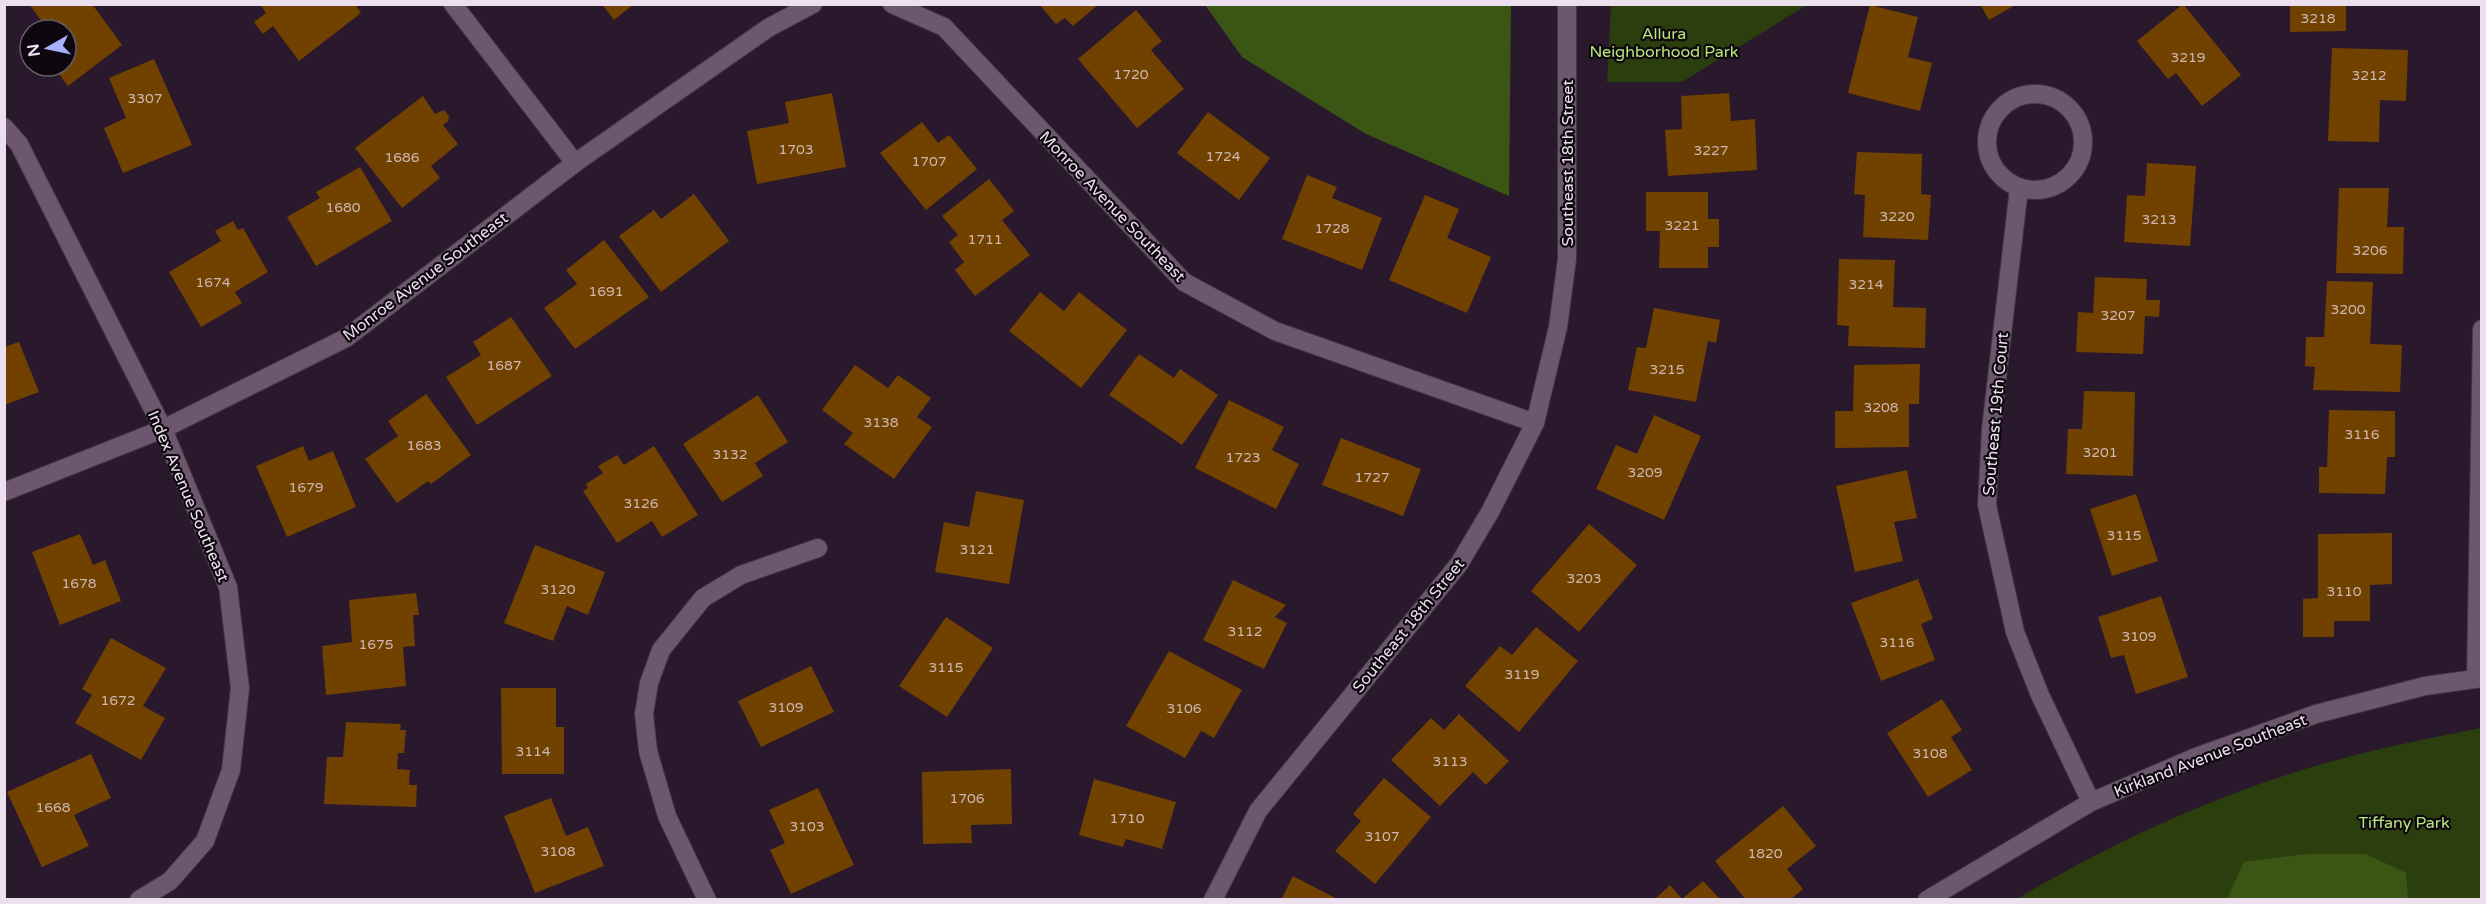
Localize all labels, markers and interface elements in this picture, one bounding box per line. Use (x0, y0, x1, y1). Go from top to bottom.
house number: 3218 (2300, 10, 2336, 27)
north arrow (18, 18, 78, 78)
park label: Allura Neighborhood Park (1589, 24, 1739, 62)
text: N (23, 42, 45, 58)
house number: 3219 (2170, 49, 2206, 66)
house number: 1720 (1113, 66, 1149, 83)
house number: 3212 (2351, 67, 2387, 84)
street label: Southeast 18th Street (1558, 80, 1578, 246)
house number: 3307 (127, 90, 163, 107)
street label: Monroe Avenue Southeast (1035, 127, 1190, 286)
house number: 1703 (778, 141, 814, 158)
house number: 3227 (1693, 142, 1729, 159)
house number: 1724 (1205, 148, 1241, 165)
house number: 1686 (384, 149, 420, 166)
house number: 1707 (911, 153, 947, 170)
house number: 1680 (325, 199, 361, 216)
street label: Monroe Avenue Southeast (339, 208, 512, 346)
house number: 3220 (1879, 208, 1915, 225)
house number: 3213 (2141, 211, 2177, 228)
house number: 3221 (1664, 217, 1700, 234)
house number: 1728 (1314, 220, 1350, 237)
house number: 1711 (967, 231, 1003, 248)
house number: 3206 (2352, 242, 2388, 259)
house number: 1674 (195, 274, 231, 291)
house number: 3214 (1848, 276, 1884, 293)
house number: 1691 (588, 283, 624, 300)
house number: 3200 (2330, 301, 2366, 318)
house number: 3207 (2100, 307, 2136, 324)
street label: Southeast 19th Court (1979, 332, 2013, 497)
house number: 1687 (486, 357, 522, 374)
house number: 3215 (1649, 361, 1685, 378)
house number: 3208 (1863, 399, 1899, 416)
street label: Index Avenue Southeast (143, 408, 233, 585)
house number: 3138 (863, 414, 899, 431)
house number: 3116 (2344, 426, 2380, 443)
house number: 1683 (406, 437, 442, 454)
house number: 3201 (2082, 444, 2118, 461)
house number: 3132 (712, 446, 748, 463)
house number: 1723 (1225, 449, 1261, 466)
house number: 3209 (1627, 464, 1663, 481)
house number: 1727 (1354, 469, 1390, 486)
house number: 1679 (288, 479, 324, 496)
house number: 3126 (623, 495, 659, 512)
house number: 3115 (2106, 527, 2142, 544)
house number: 3121 (959, 541, 995, 558)
street label: Southeast 18th Street (1348, 554, 1469, 697)
house number: 3203 (1566, 570, 1602, 587)
house number: 1678 (61, 575, 97, 592)
house number: 3120 (540, 581, 576, 598)
house number: 3110 (2326, 583, 2362, 600)
house number: 3112 (1227, 623, 1263, 640)
house number: 3109 (2121, 628, 2157, 645)
house number: 3116 (1879, 634, 1915, 651)
house number: 1675 (358, 636, 394, 653)
house number: 3115 (928, 659, 964, 676)
house number: 3119 (1504, 666, 1540, 683)
house number: 1672 (100, 692, 136, 709)
house number: 3109 (768, 699, 804, 716)
house number: 3106 (1166, 700, 1202, 717)
street label: Kirkland Avenue Southeast (2111, 710, 2310, 802)
house number: 3114 (515, 743, 551, 760)
house number: 3108 (1912, 745, 1948, 762)
house number: 3113 (1432, 753, 1468, 770)
house number: 1706 (949, 790, 985, 807)
house number: 1668 (35, 799, 71, 816)
house number: 1710 (1109, 810, 1145, 827)
park label: Tiffany Park (2358, 813, 2450, 833)
house number: 3103 (789, 818, 825, 835)
house number: 3107 (1364, 828, 1400, 845)
house number: 3108 (540, 843, 576, 860)
house number: 1820 (1747, 845, 1783, 862)

